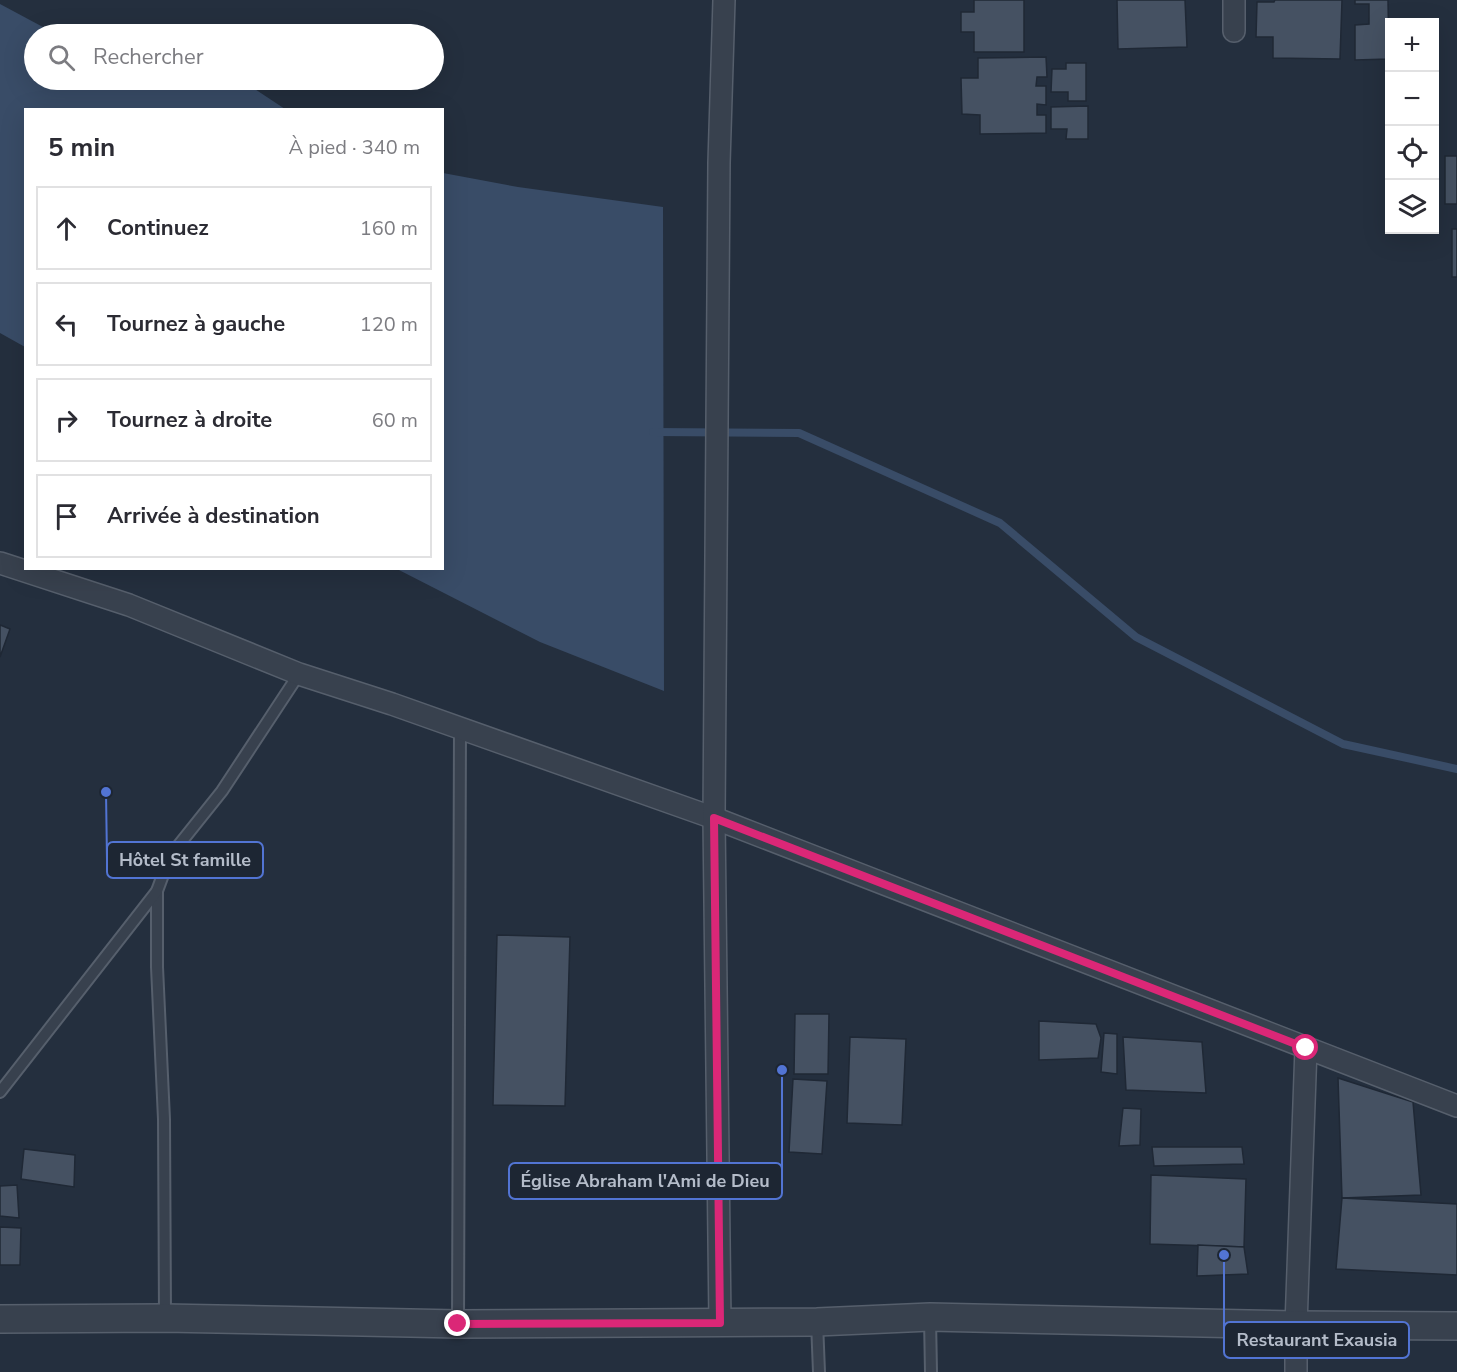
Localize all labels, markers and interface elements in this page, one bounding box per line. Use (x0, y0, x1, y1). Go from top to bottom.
map controls (1385, 18, 1439, 234)
button: + (1385, 18, 1439, 72)
search box (24, 24, 444, 90)
icon: search (45, 41, 78, 74)
text: Rechercher (93, 42, 204, 72)
button: − (1385, 72, 1439, 126)
button: locate (1385, 126, 1439, 180)
text: 5 min (48, 130, 115, 165)
text: À pied · 340 m (289, 134, 420, 161)
button: layers (1385, 180, 1439, 234)
icon: ahead (50, 212, 83, 245)
text: Continuez (107, 213, 209, 243)
text: 160 m (360, 215, 418, 242)
icon: left (50, 308, 83, 341)
text: Tournez à gauche (107, 309, 285, 339)
text: 120 m (360, 311, 418, 338)
icon: right (50, 404, 83, 437)
text: Tournez à droite (107, 405, 272, 435)
text: 60 m (372, 407, 418, 434)
icon: arrive (50, 500, 83, 533)
text: Arrivée à destination (107, 501, 320, 531)
callout: Hôtel St famille (107, 842, 263, 878)
text: Hôtel St famille (119, 848, 251, 872)
route start (1292, 1034, 1318, 1060)
callout: Église Abraham l'Ami de Dieu (509, 1163, 782, 1199)
text: Église Abraham l'Ami de Dieu (520, 1169, 770, 1193)
route end (444, 1310, 470, 1336)
callout: Restaurant Exausia (1224, 1322, 1409, 1358)
text: Restaurant Exausia (1237, 1328, 1397, 1352)

